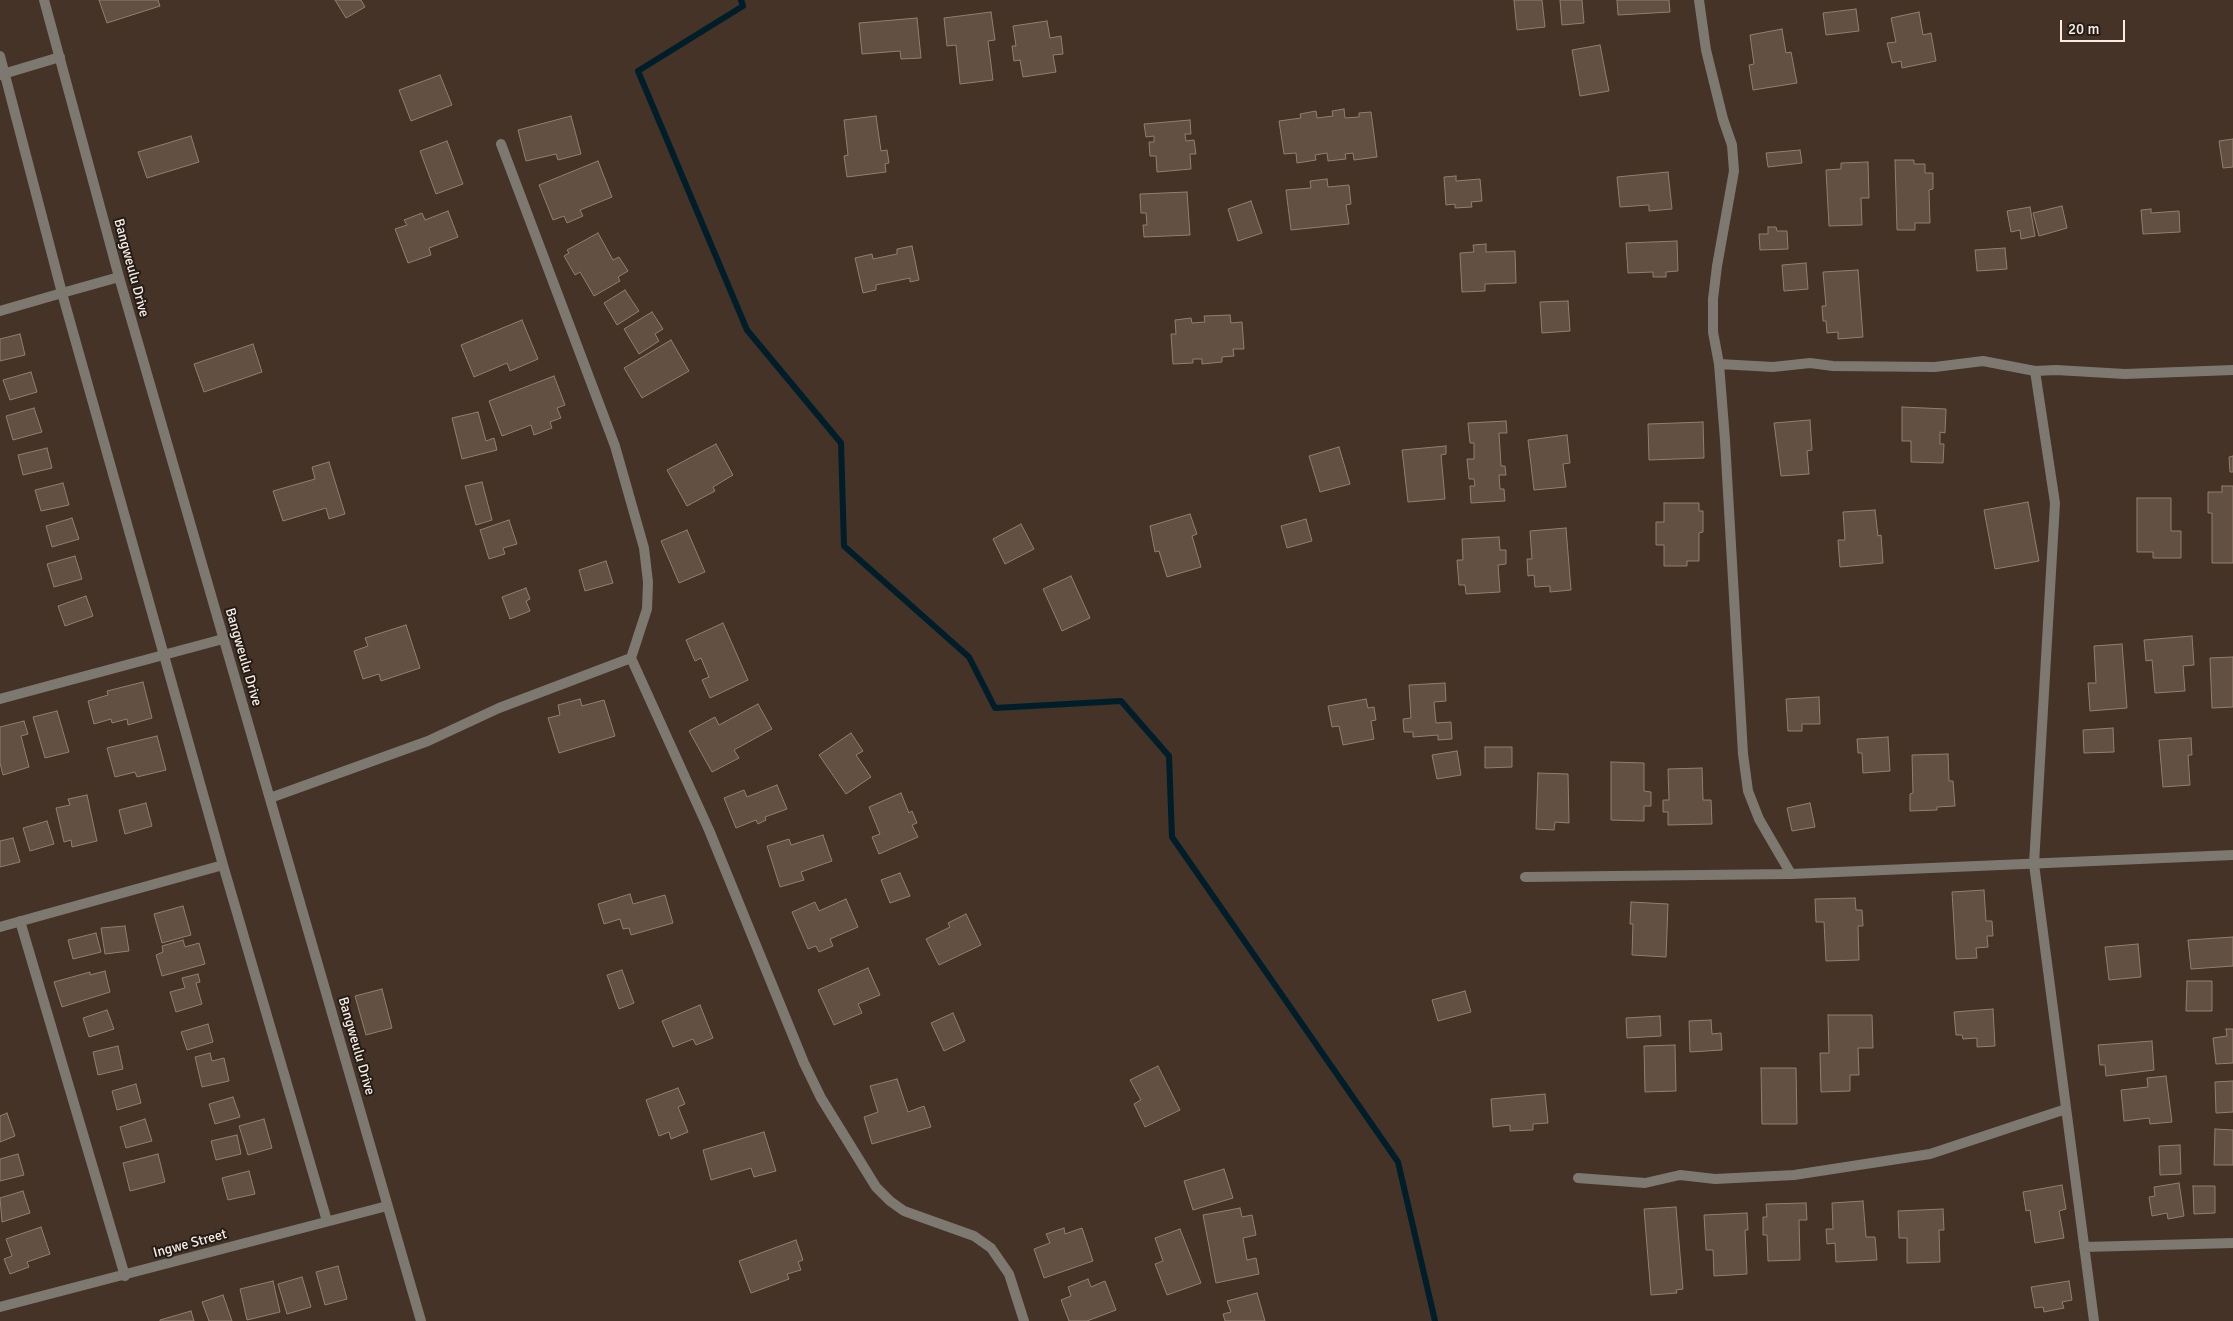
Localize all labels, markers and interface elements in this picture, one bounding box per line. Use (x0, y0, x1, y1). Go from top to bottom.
scale bar (2063, 10, 2128, 42)
text: 20 m (2068, 20, 2099, 38)
street label: Bangweulu Drive (110, 217, 152, 319)
street label: Bangweulu Drive (221, 606, 265, 708)
street label: Bangweulu Drive (334, 995, 378, 1097)
street label: Ingwe Street (151, 1226, 229, 1262)

